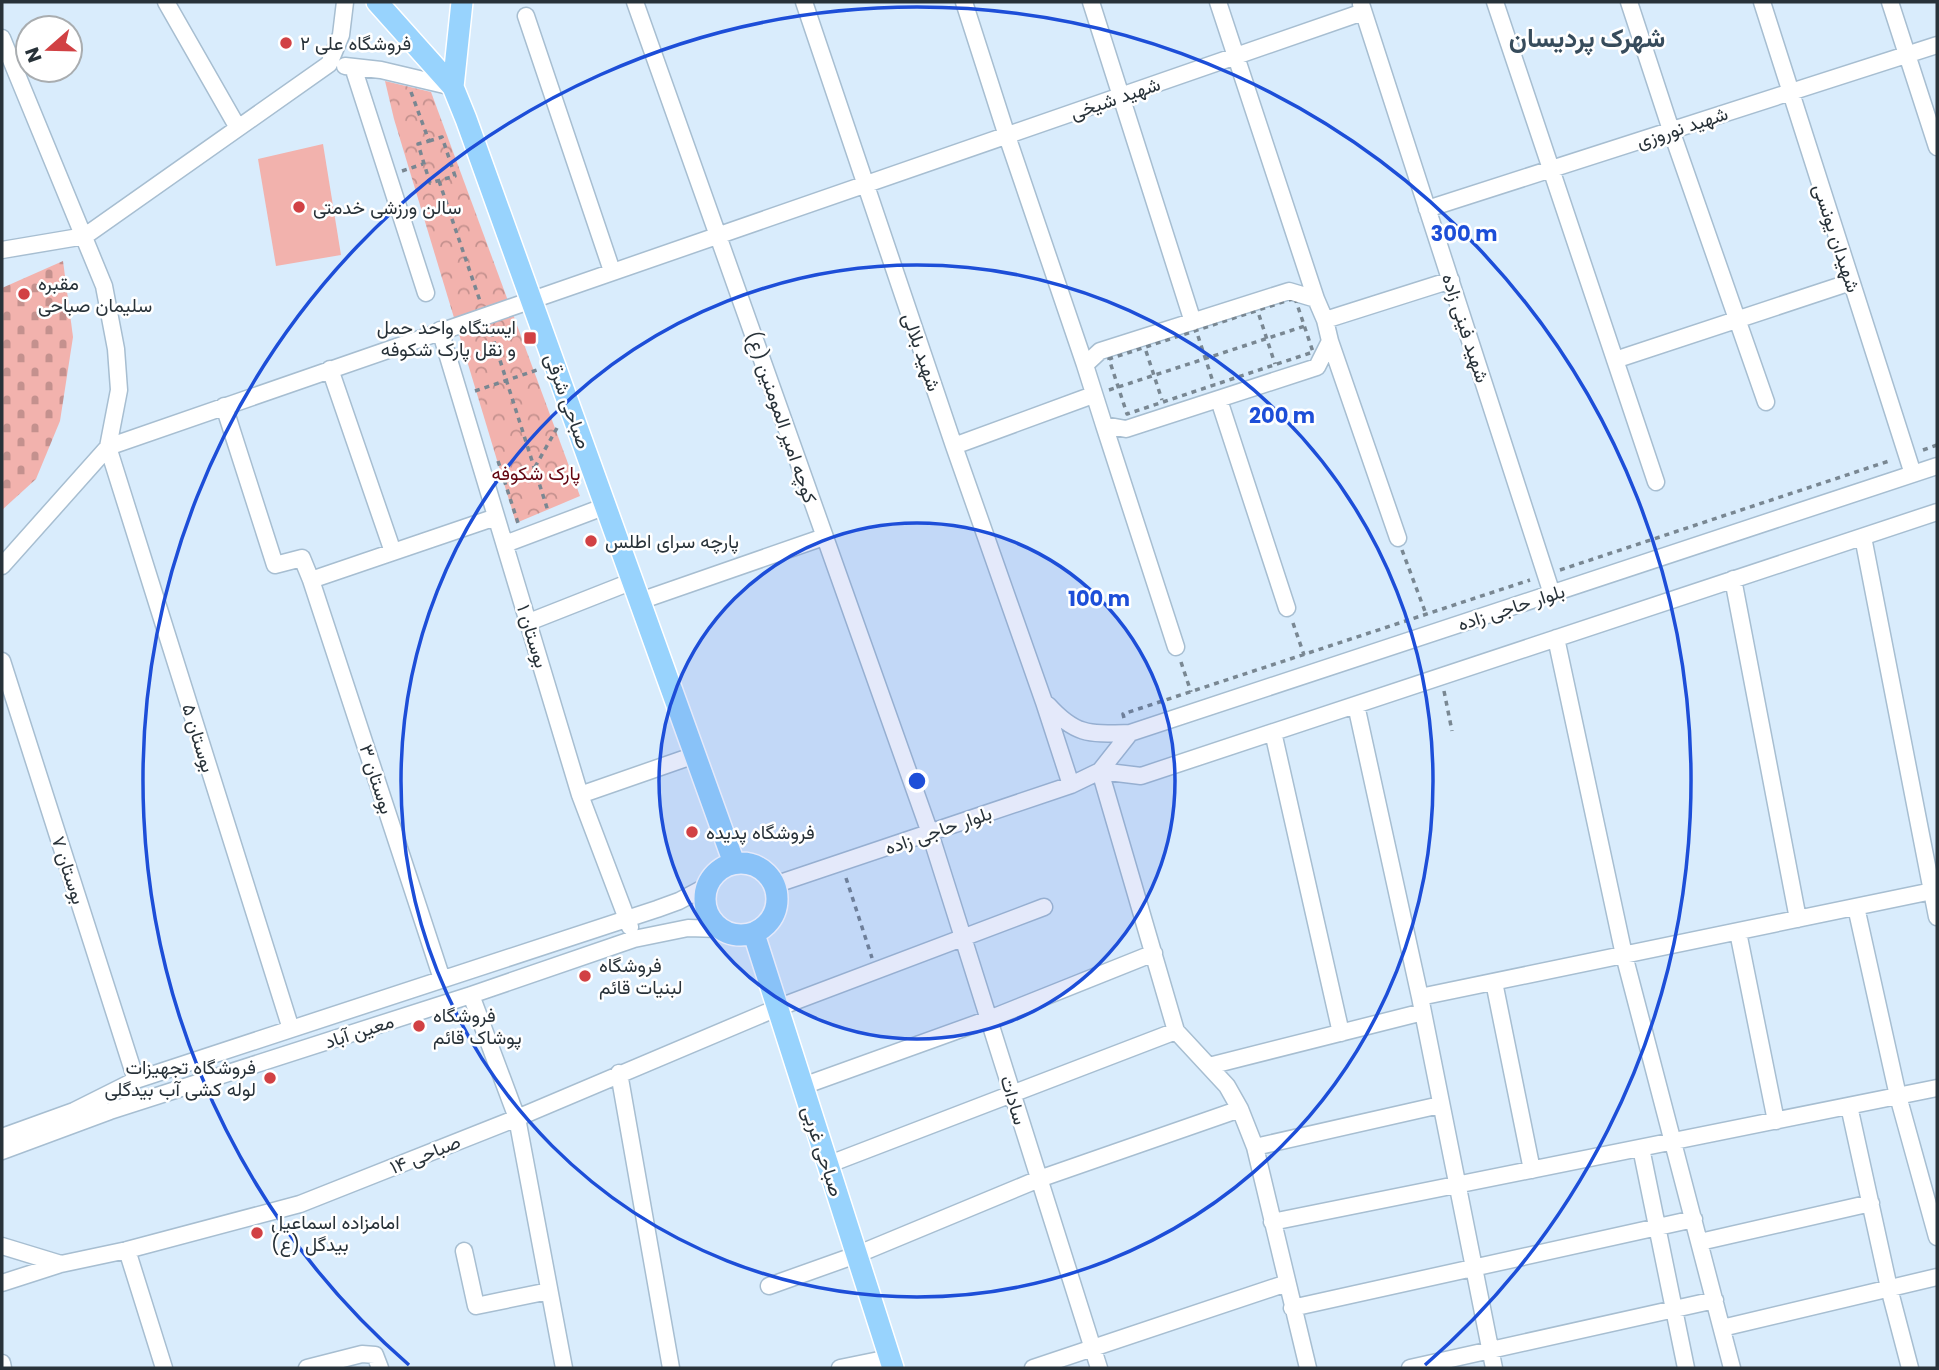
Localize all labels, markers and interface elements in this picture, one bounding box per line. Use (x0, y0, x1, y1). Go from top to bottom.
north arrow (14, 14, 84, 84)
district label: شهرک پردیسان (1509, 20, 1665, 56)
place label: فروشگاه علی ۲ (300, 30, 411, 57)
marker: فروشگاه علی ۲ (278, 35, 294, 51)
text: N (18, 43, 49, 66)
street label: شهید شیخی (1066, 70, 1164, 126)
street label: شهید نوروزی (1633, 100, 1731, 155)
street label: شهیدان یونسی (1806, 180, 1867, 296)
place label: سالن ورزشی خدمتی (313, 194, 461, 221)
marker: سالن ورزشی خدمتی (291, 199, 307, 215)
text: 300 m (1431, 219, 1497, 248)
place label: مقبره سلیمان صباحی (38, 270, 152, 319)
street label: شهید فینی زاده (1435, 270, 1496, 386)
marker: مقبره سلیمان صباحی (16, 286, 32, 302)
street label: شهید بلالی (896, 309, 948, 395)
place label: ایستگاه واحد حمل و نقل پارک شکوفه (377, 314, 516, 363)
street label: کوچه امیر المومنین (ع) (739, 328, 824, 507)
marker: ایستگاه واحد حمل و نقل پارک شکوفه (522, 330, 538, 346)
street label: صباحی شرقی (538, 350, 597, 453)
text: 200 m (1249, 401, 1315, 430)
park label: پارک شکوفه (491, 460, 581, 487)
place label: پارچه سرای اطلس (605, 528, 739, 555)
marker: پارچه سرای اطلس (583, 533, 599, 549)
street label: بلوار حاجی زاده (1454, 577, 1568, 638)
text: 100 m (1068, 584, 1130, 613)
street label: بوستان ۱ (510, 601, 555, 671)
street label: بوستان ۵ (175, 701, 222, 776)
street label: بوستان ۳ (353, 741, 400, 817)
centre of rings (905, 769, 929, 793)
street label: بلوار حاجی زاده (881, 800, 995, 861)
place label: فروشگاه پدیده (706, 819, 815, 846)
marker: فروشگاه پدیده (684, 824, 700, 840)
street label: بوستان ۷ (45, 832, 92, 908)
place label: فروشگاه لبنیات قائم (599, 952, 683, 1001)
marker: فروشگاه لبنیات قائم (577, 968, 593, 984)
place label: فروشگاه پوشاک قائم (433, 1002, 522, 1051)
street label: معین آباد (321, 1008, 397, 1055)
marker: فروشگاه پوشاک قائم (411, 1018, 427, 1034)
place label: فروشگاه تجهیزات لوله کشی آب بیدگلی (105, 1054, 256, 1103)
marker: فروشگاه تجهیزات لوله کشی آب بیدگلی (262, 1070, 278, 1086)
street label: سادات (993, 1072, 1034, 1128)
street label: صباحی غربی (795, 1102, 850, 1200)
street label: صباحی ۱۴ (386, 1128, 465, 1181)
place label: امامزاده اسماعیل (ع) بیدگل (271, 1209, 400, 1258)
marker: امامزاده اسماعیل (ع) بیدگل (249, 1225, 265, 1241)

